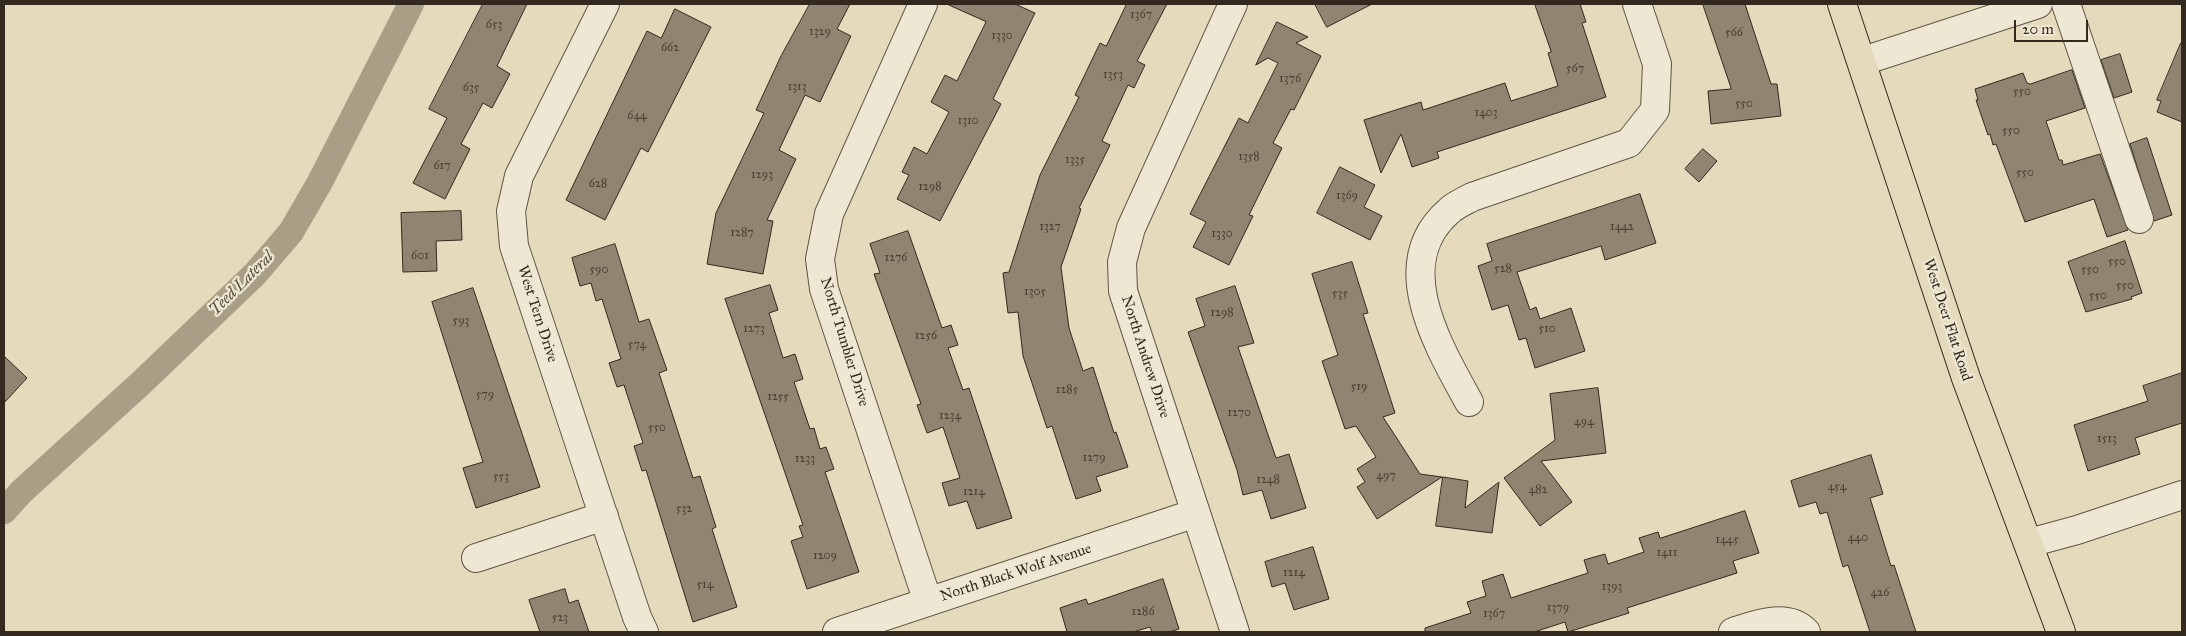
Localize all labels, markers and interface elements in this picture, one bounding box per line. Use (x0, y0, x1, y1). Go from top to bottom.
house number: 1367 (1130, 8, 1152, 22)
scale bar (2016, 10, 2090, 42)
house number: 653 (486, 18, 502, 32)
text: 20 m (2022, 20, 2054, 38)
house number: 1329 (809, 25, 831, 39)
house number: 566 (1725, 26, 1743, 40)
house number: 1330 (991, 29, 1013, 43)
house number: 662 (661, 41, 679, 55)
house number: 567 (1566, 62, 1584, 76)
house number: 1353 (1103, 68, 1123, 82)
house number: 1376 (1279, 72, 1301, 86)
house number: 1313 (787, 80, 807, 94)
house number: 635 (463, 81, 479, 95)
house number: 550 (2013, 85, 2031, 99)
house number: 550 (1735, 97, 1753, 111)
house number: 1403 (1474, 106, 1498, 120)
house number: 644 (627, 109, 647, 123)
house number: 1310 (957, 114, 979, 128)
house number: 550 (2002, 124, 2020, 138)
house number: 1358 (1238, 150, 1260, 164)
house number: 1335 (1065, 153, 1085, 167)
house number: 617 (433, 159, 451, 173)
house number: 550 (2016, 166, 2034, 180)
house number: 1293 (751, 168, 773, 182)
house number: 628 (589, 177, 607, 191)
house number: 1298 (918, 180, 942, 194)
house number: 1369 (1336, 189, 1358, 203)
house number: 1327 (1039, 220, 1061, 234)
house number: 1442 (1610, 220, 1634, 234)
house number: 1287 (730, 226, 754, 240)
house number: 1330 (1211, 227, 1233, 241)
water label: Teed Lateral (206, 248, 278, 320)
house number: 601 (411, 249, 429, 263)
house number: 1276 (885, 251, 907, 265)
house number: 550 (2108, 255, 2126, 269)
street label: West Deer Flat Road (1919, 256, 1975, 384)
house number: 528 (1494, 262, 1512, 276)
street label: West Tern Drive (513, 263, 561, 365)
house number: 590 (589, 263, 609, 277)
house number: 550 (2081, 263, 2099, 277)
street label: North Tumbler Drive (816, 275, 872, 409)
house number: 550 (2116, 279, 2134, 293)
house number: 1305 (1024, 285, 1046, 299)
house number: 535 (1332, 287, 1348, 301)
house number: 550 (2089, 289, 2107, 303)
street label: North Andrew Drive (1117, 293, 1173, 421)
house number: 1298 (1210, 306, 1234, 320)
house number: 593 (453, 314, 469, 328)
house number: 1273 (743, 322, 765, 336)
house number: 510 (1538, 322, 1556, 336)
house number: 1256 (915, 329, 937, 343)
house number: 574 (628, 338, 646, 352)
house number: 519 (1351, 380, 1367, 394)
house number: 1285 (1056, 383, 1078, 397)
house number: 579 (476, 388, 494, 402)
house number: 1255 (767, 390, 789, 404)
house number: 1270 (1227, 406, 1251, 420)
house number: 1234 (939, 409, 961, 423)
house number: 494 (1574, 415, 1594, 429)
house number: 550 (648, 421, 666, 435)
house number: 1513 (2097, 432, 2117, 446)
house number: 1279 (1082, 451, 1106, 465)
house number: 1233 (795, 452, 815, 466)
house number: 497 (1376, 469, 1396, 483)
house number: 553 (493, 470, 509, 484)
house number: 1248 (1256, 473, 1280, 487)
house number: 454 (1828, 480, 1846, 494)
house number: 482 (1529, 483, 1547, 497)
house number: 1214 (963, 485, 985, 499)
house number: 532 (676, 502, 692, 516)
house number: 440 (1848, 531, 1868, 545)
house number: 1445 (1715, 533, 1739, 547)
street label: North Black Wolf Avenue (938, 540, 1094, 606)
house number: 1411 (1657, 546, 1677, 560)
house number: 1209 (813, 549, 837, 563)
house number: 1214 (1283, 566, 1305, 580)
house number: 514 (696, 578, 714, 592)
house number: 1393 (1602, 580, 1622, 594)
house number: 426 (1871, 586, 1889, 600)
house number: 1379 (1547, 601, 1569, 615)
house number: 1286 (1131, 605, 1155, 619)
house number: 1367 (1483, 607, 1505, 621)
house number: 523 (552, 611, 568, 625)

